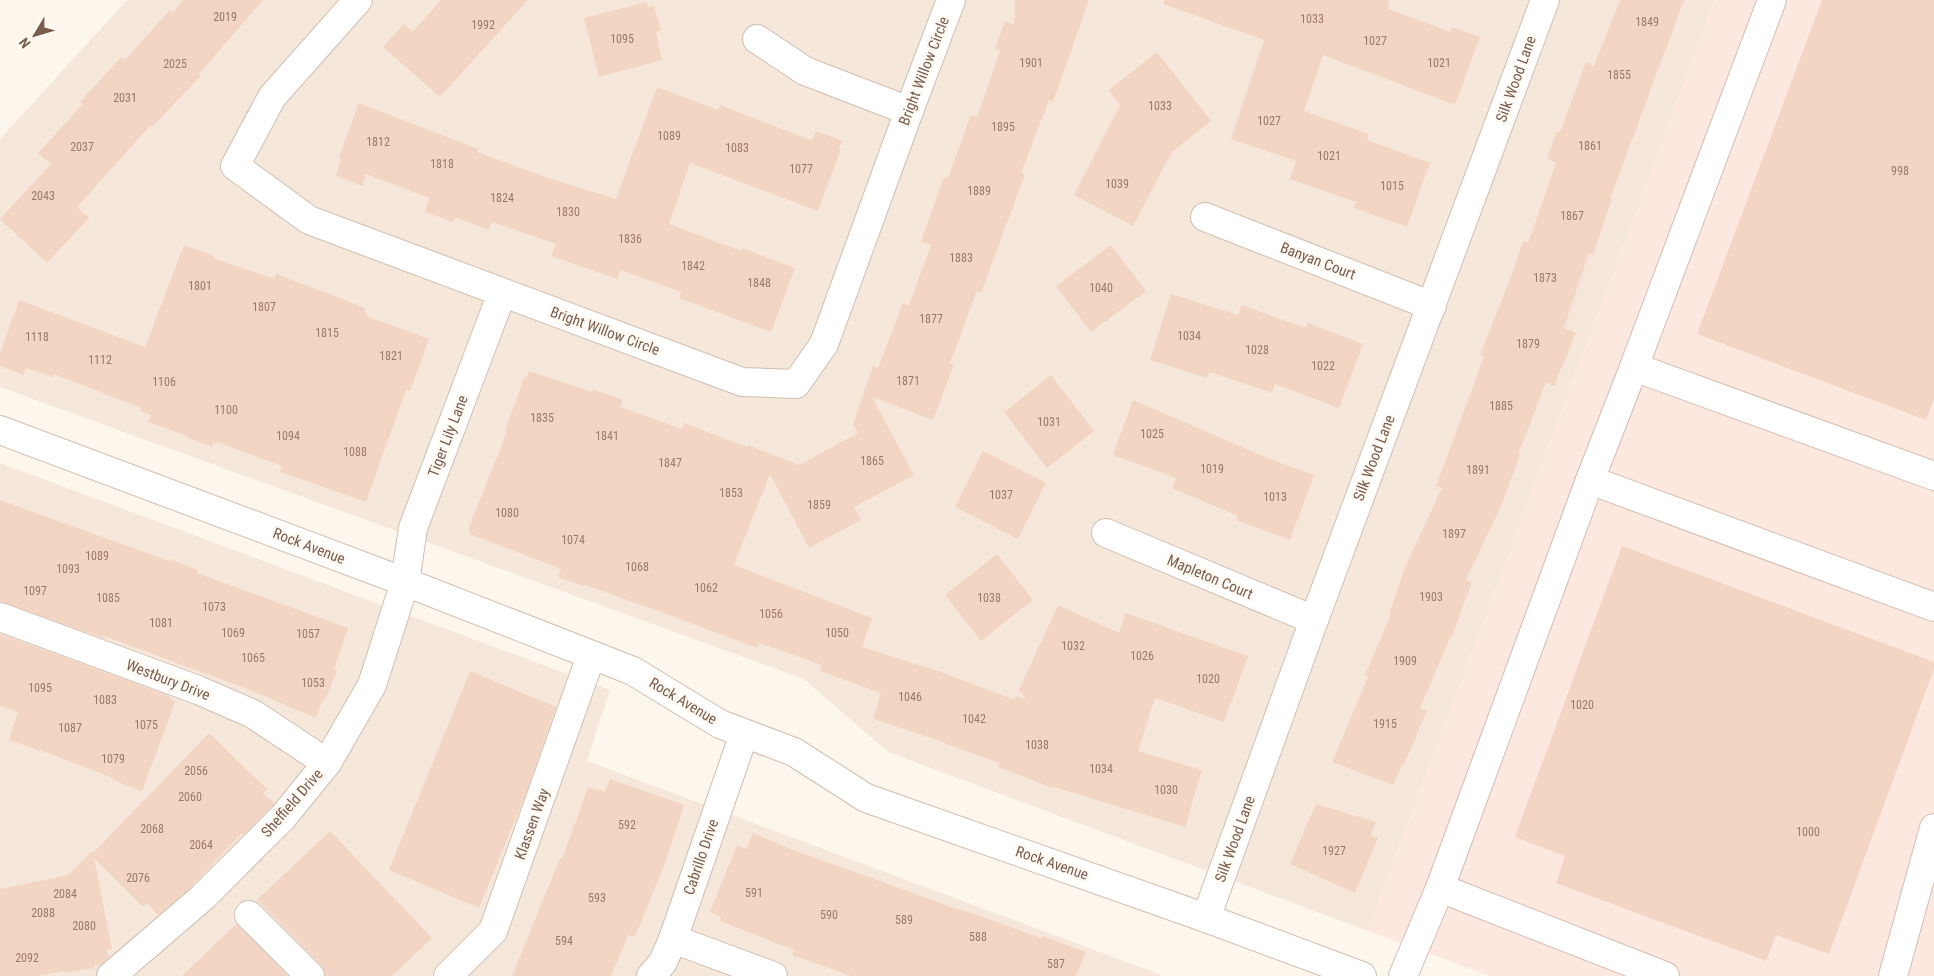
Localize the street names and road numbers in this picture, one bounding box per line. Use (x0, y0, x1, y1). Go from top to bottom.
street label: Bright Willow Circle (895, 14, 953, 128)
street label: Silk Wood Lane (1492, 33, 1540, 125)
street label: Banyan Court (1278, 238, 1358, 284)
street label: Bright Willow Circle (548, 303, 662, 359)
street label: Tiger Lily Lane (424, 393, 472, 479)
street label: Silk Wood Lane (1349, 412, 1399, 504)
street label: Rock Avenue (270, 524, 348, 568)
street label: Mapleton Court (1164, 551, 1256, 603)
street label: Westbury Drive (123, 656, 213, 704)
street label: Rock Avenue (646, 674, 720, 728)
street label: Sheffield Drive (257, 765, 327, 841)
street label: Klassen Way (511, 786, 553, 862)
street label: Silk Wood Lane (1211, 793, 1259, 885)
street label: Cabrillo Drive (680, 817, 722, 897)
street label: Rock Avenue (1013, 842, 1091, 884)

